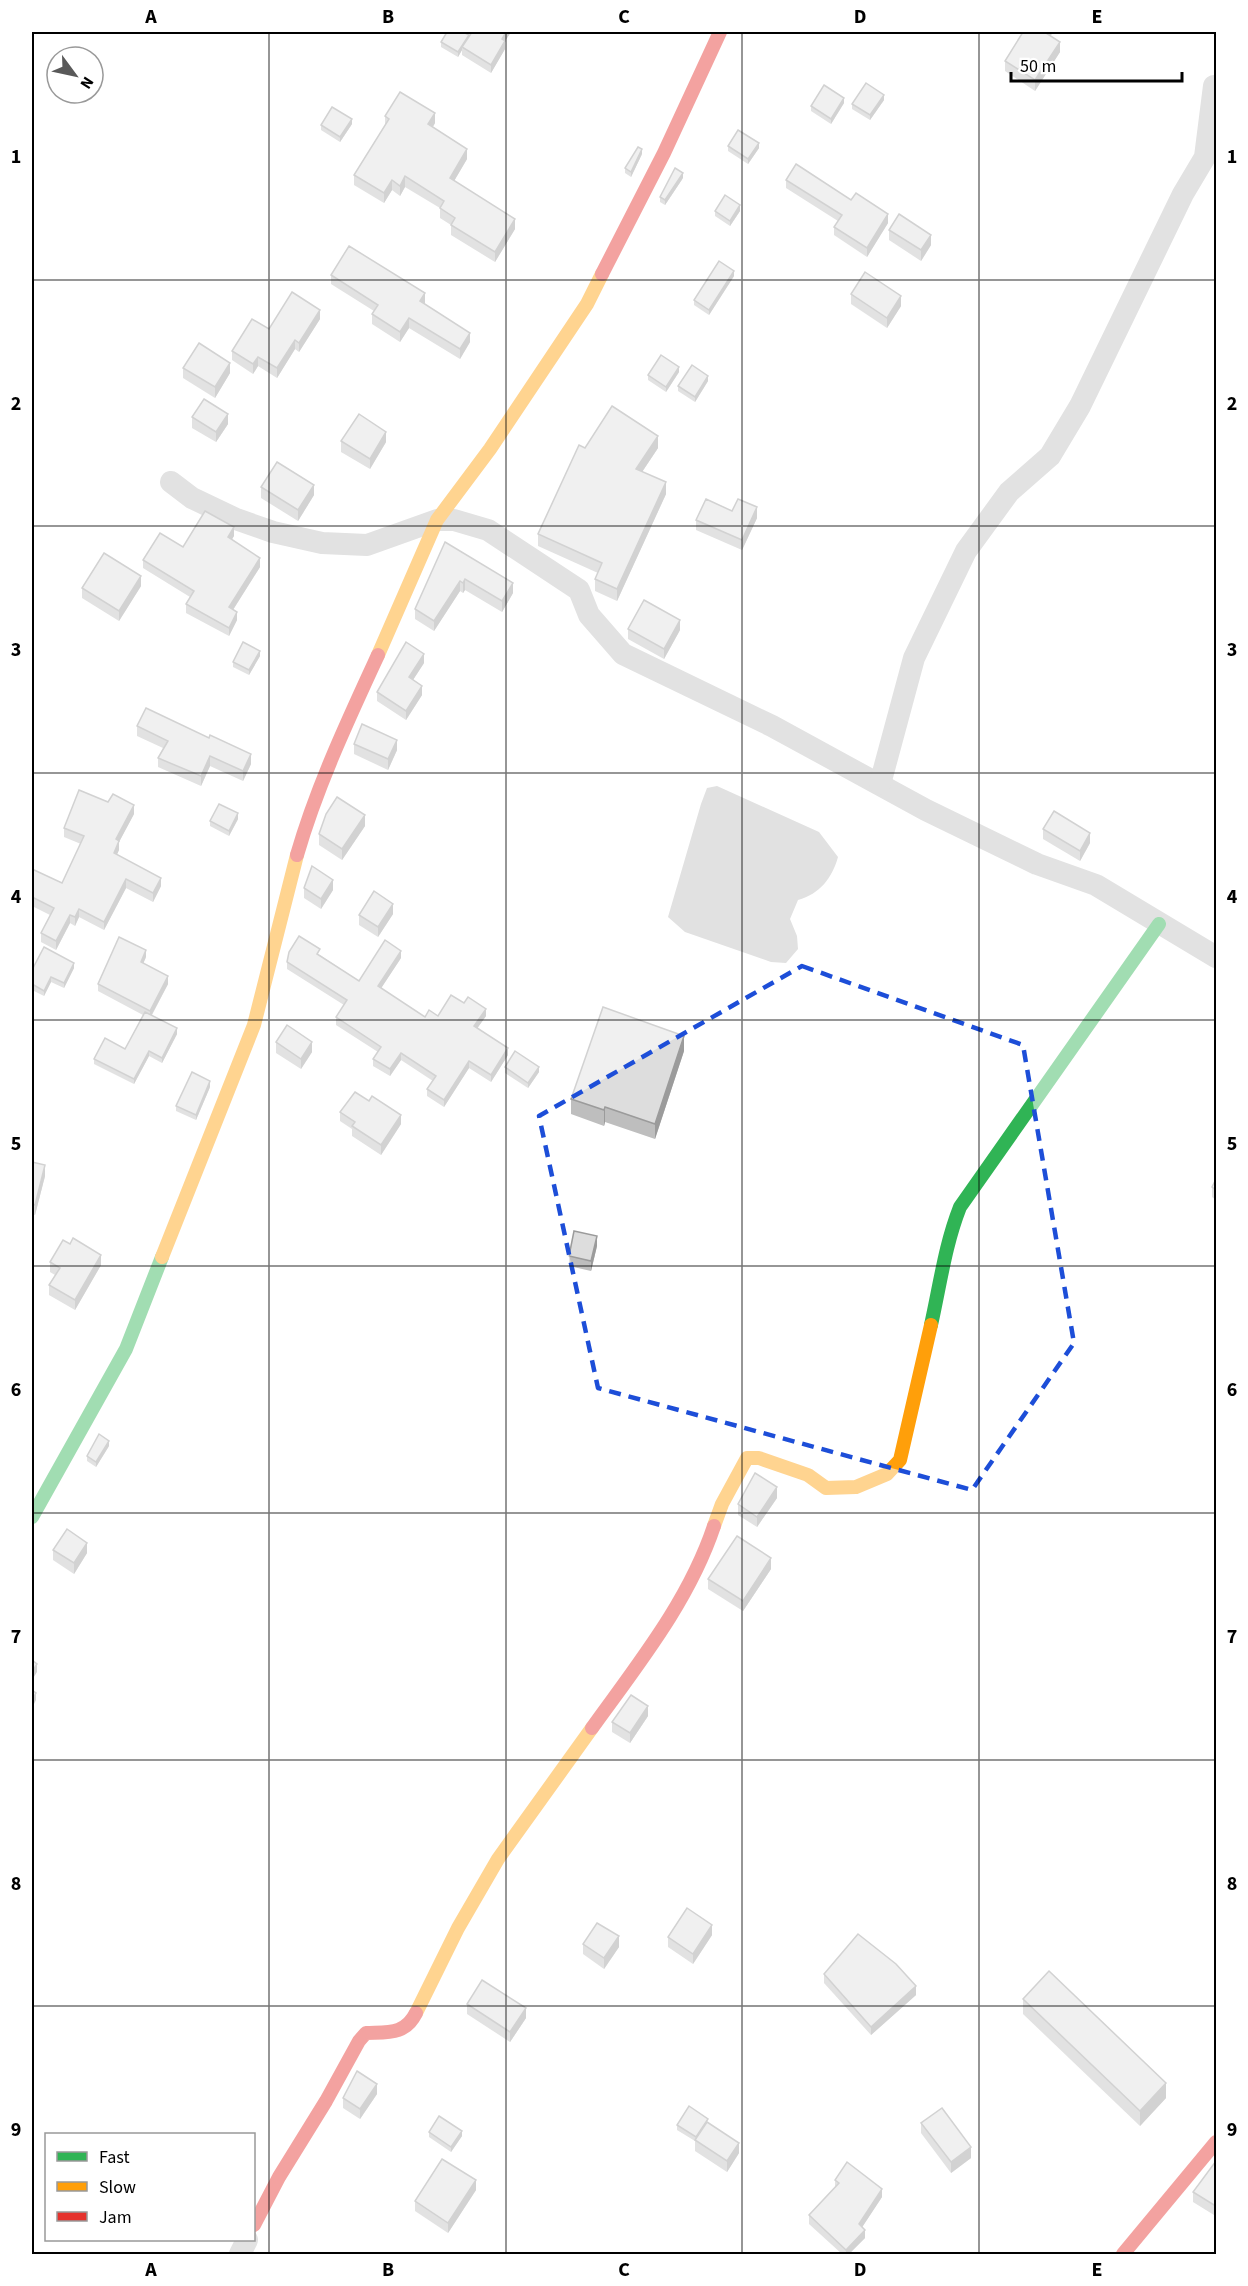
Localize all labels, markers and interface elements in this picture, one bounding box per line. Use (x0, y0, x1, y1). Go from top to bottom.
text: A (144, 3, 157, 31)
text: B (382, 3, 394, 31)
text: C (618, 3, 630, 31)
text: D (854, 3, 866, 31)
text: E (1092, 3, 1102, 31)
north arrow (45, 45, 105, 105)
scale bar (1011, 45, 1182, 83)
text: 50 m (1020, 54, 1056, 79)
text: N (75, 72, 99, 93)
text: 1 (11, 143, 21, 171)
text: 1 (1227, 143, 1237, 171)
text: 2 (11, 390, 21, 418)
text: 2 (1227, 390, 1237, 418)
text: 3 (11, 636, 21, 664)
text: 3 (1227, 636, 1237, 664)
text: 4 (11, 883, 22, 911)
text: 4 (1227, 883, 1238, 911)
text: 5 (11, 1130, 21, 1158)
text: 5 (1227, 1130, 1237, 1158)
text: 6 (11, 1376, 21, 1404)
text: 6 (1227, 1376, 1237, 1404)
text: 7 (11, 1623, 21, 1651)
text: 7 (1227, 1623, 1237, 1651)
text: 8 (11, 1870, 21, 1898)
text: 8 (1227, 1870, 1237, 1898)
text: 9 (11, 2116, 21, 2144)
text: 9 (1227, 2116, 1237, 2144)
legend (45, 2133, 255, 2241)
text: Fast (99, 2145, 130, 2170)
text: Slow (99, 2175, 136, 2200)
text: Jam (99, 2205, 132, 2230)
text: A (144, 2256, 157, 2284)
text: B (382, 2256, 394, 2284)
text: C (618, 2256, 630, 2284)
text: D (854, 2256, 866, 2284)
text: E (1092, 2256, 1102, 2284)

